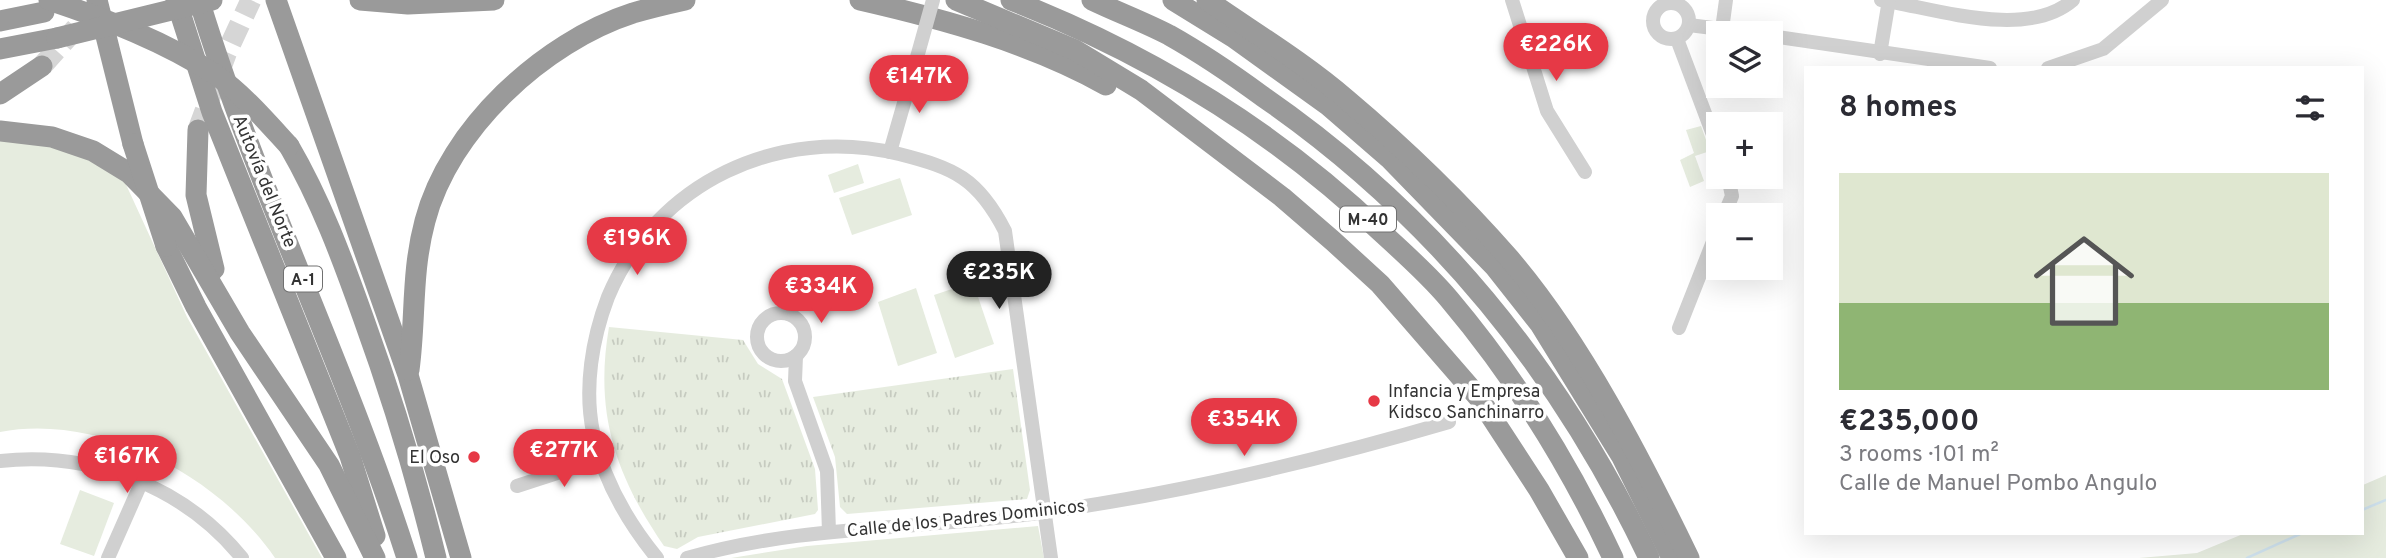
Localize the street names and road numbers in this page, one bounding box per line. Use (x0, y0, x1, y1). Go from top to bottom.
street label: Autovía del Norte (226, 112, 301, 251)
road number: M-40 (1340, 206, 1396, 232)
road number: A-1 (284, 266, 322, 292)
street label: Calle de los Padres Dominicos (846, 496, 1086, 543)

